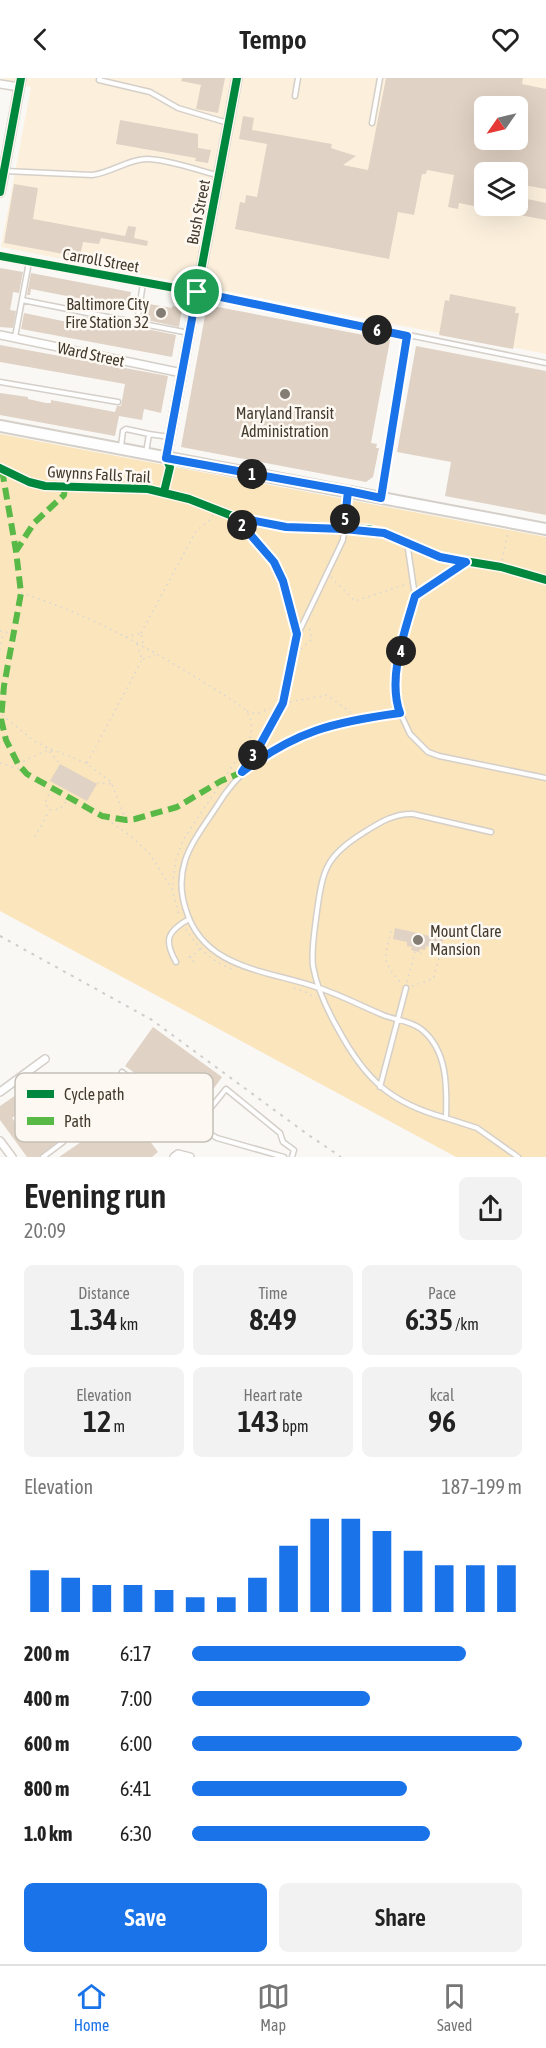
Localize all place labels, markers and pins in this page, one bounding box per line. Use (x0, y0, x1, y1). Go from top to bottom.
pin (171, 266, 222, 317)
place label: Baltimore City Fire Station 32 (65, 295, 149, 331)
marker: Baltimore City Fire Station 32 (154, 306, 168, 320)
pin: 6 (362, 315, 392, 345)
marker: Maryland Transit Administration (278, 387, 292, 401)
place label: Maryland Transit Administration (236, 404, 335, 440)
pin: 1 (237, 459, 267, 489)
pin: 5 (330, 504, 360, 534)
pin: 2 (227, 510, 257, 540)
pin: 4 (386, 636, 416, 666)
pin: 3 (238, 740, 268, 770)
place label: Mount Clare Mansion (430, 922, 501, 958)
marker: Mount Clare Mansion (411, 933, 425, 947)

